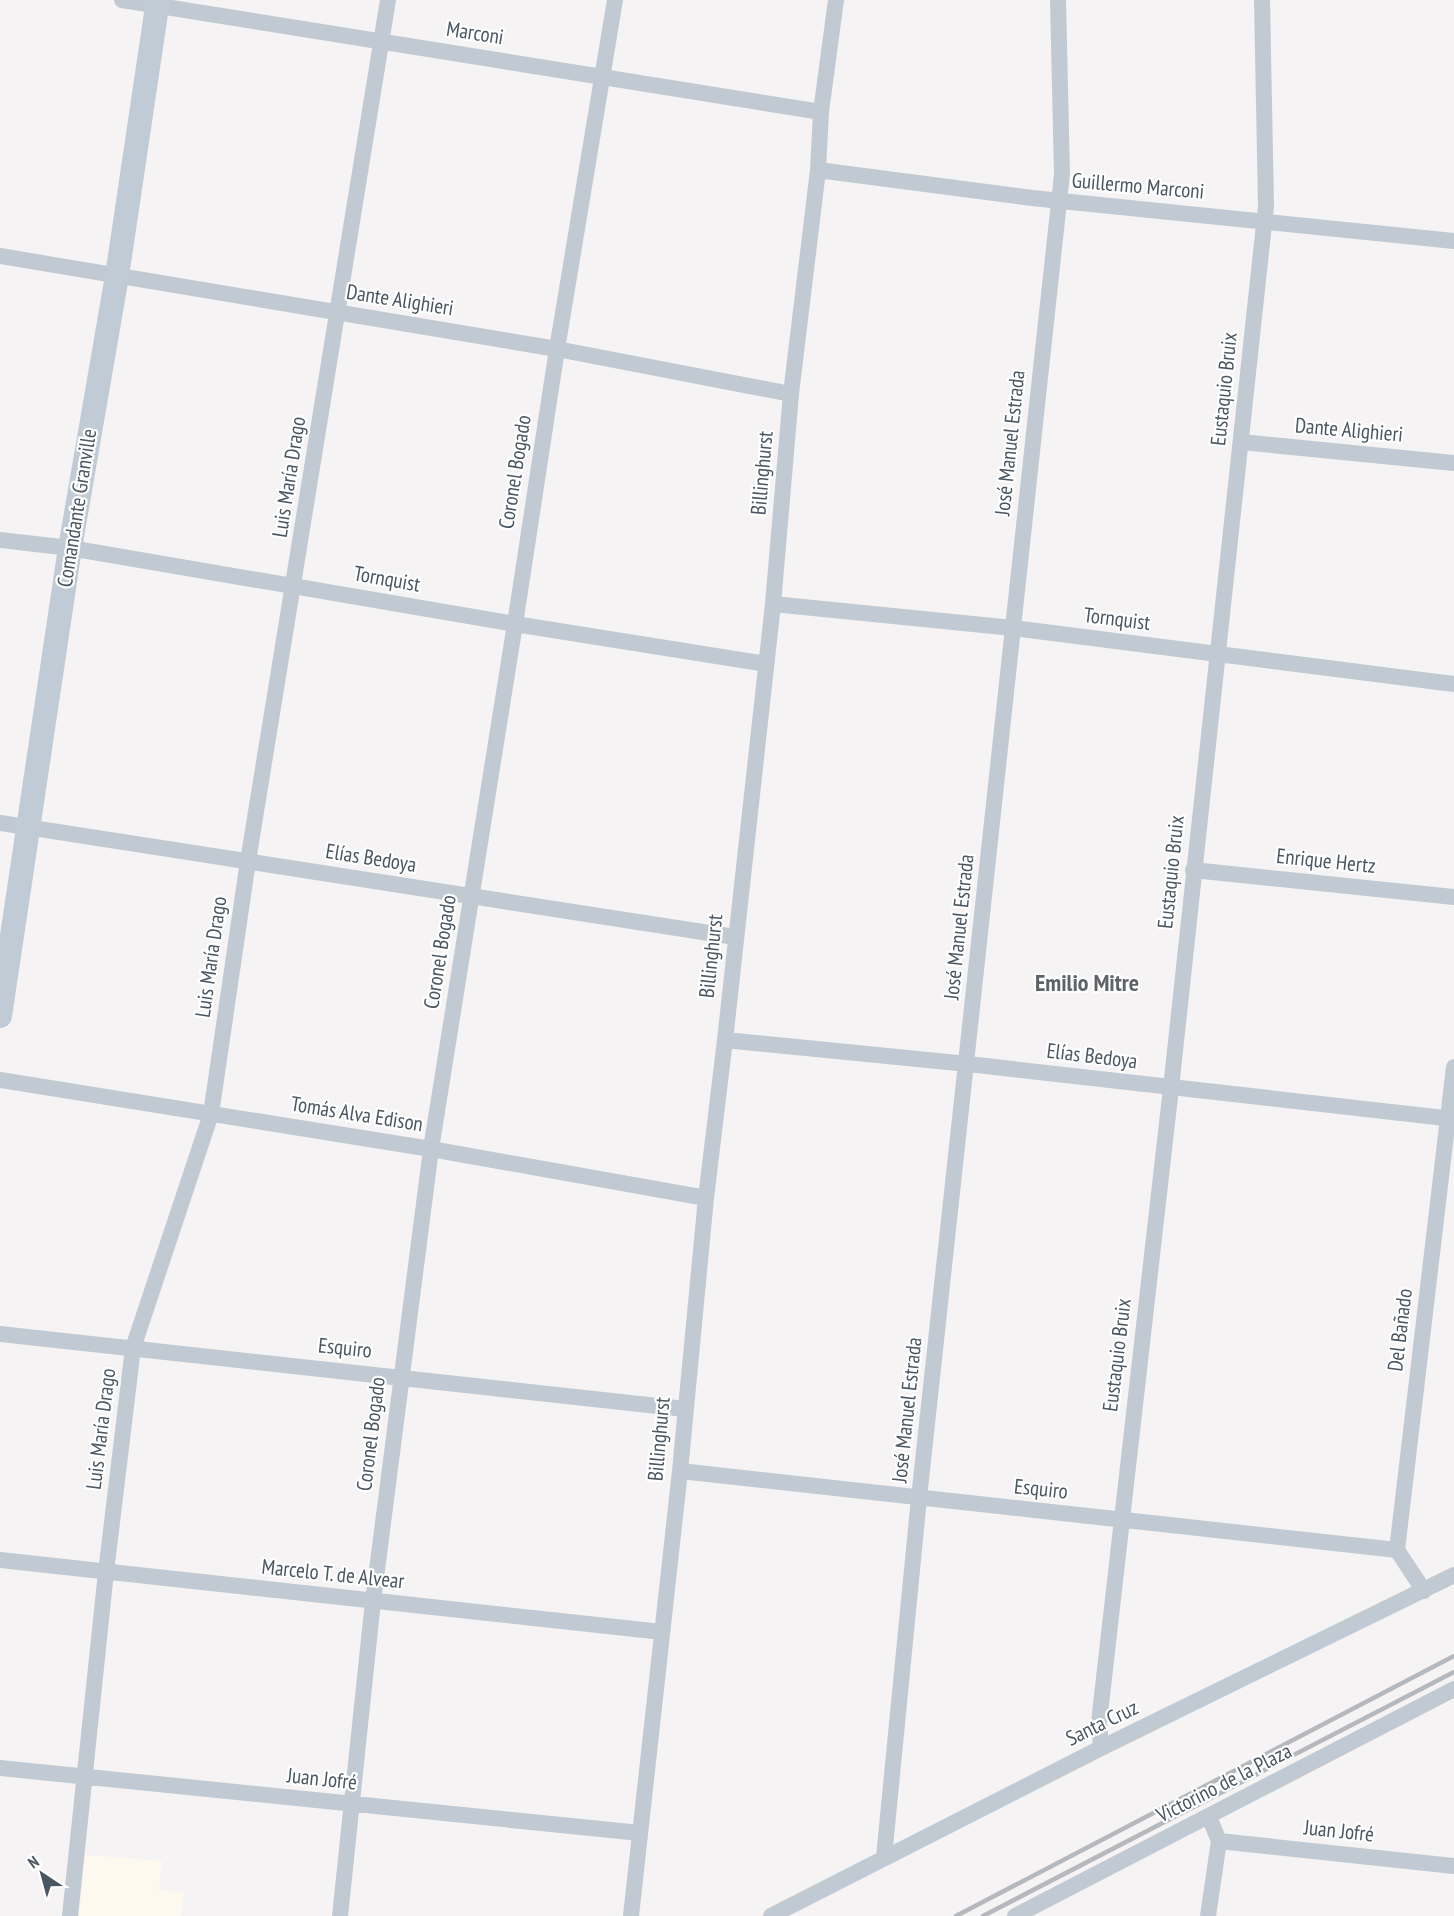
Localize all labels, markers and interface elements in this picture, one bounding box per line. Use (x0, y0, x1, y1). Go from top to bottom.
street label: Marconi (445, 15, 506, 50)
street label: Guillermo Marconi (1071, 166, 1205, 205)
street label: Dante Alighieri (345, 278, 456, 321)
street label: Eustaquio Bruix (1204, 331, 1243, 447)
street label: José Manuel Estrada (988, 369, 1031, 518)
street label: Dante Alighieri (1294, 411, 1404, 448)
street label: Coronel Bogado (492, 413, 537, 531)
street label: Luis María Drago (266, 415, 311, 539)
street label: Comandante Granville (51, 427, 102, 589)
street label: Billinghurst (744, 430, 779, 516)
street label: Tornquist (352, 559, 423, 598)
street label: Tornquist (1082, 601, 1152, 636)
street label: Eustaquio Bruix (1151, 814, 1190, 930)
street label: Elías Bedoya (324, 837, 418, 878)
street label: Enrique Hertz (1275, 842, 1377, 879)
street label: José Manuel Estrada (937, 853, 980, 1002)
street label: Coronel Bogado (417, 893, 462, 1011)
street label: Luis María Drago (189, 895, 232, 1019)
street label: Billinghurst (693, 913, 728, 999)
district label: Emilio Mitre (1035, 967, 1139, 998)
street label: Elías Bedoya (1045, 1037, 1139, 1074)
street label: Tomás Alva Edison (289, 1090, 425, 1137)
street label: Del Bañado (1381, 1287, 1418, 1373)
street label: Eustaquio Bruix (1096, 1297, 1137, 1413)
street label: Esquiro (317, 1331, 373, 1364)
street label: José Manuel Estrada (885, 1336, 928, 1485)
street label: Luis María Drago (80, 1367, 121, 1491)
street label: Coronel Bogado (350, 1375, 391, 1493)
street label: Billinghurst (641, 1396, 676, 1482)
street label: Esquiro (1013, 1472, 1069, 1505)
street label: Marcelo T. de Alvear (260, 1553, 406, 1594)
street label: Santa Cruz (1061, 1694, 1142, 1752)
street label: Victorino de la Plaza (1151, 1737, 1296, 1829)
street label: Juan Jofré (285, 1761, 358, 1796)
street label: Juan Jofré (1302, 1813, 1375, 1848)
north arrow (12, 1844, 72, 1904)
text: N (24, 1851, 43, 1872)

